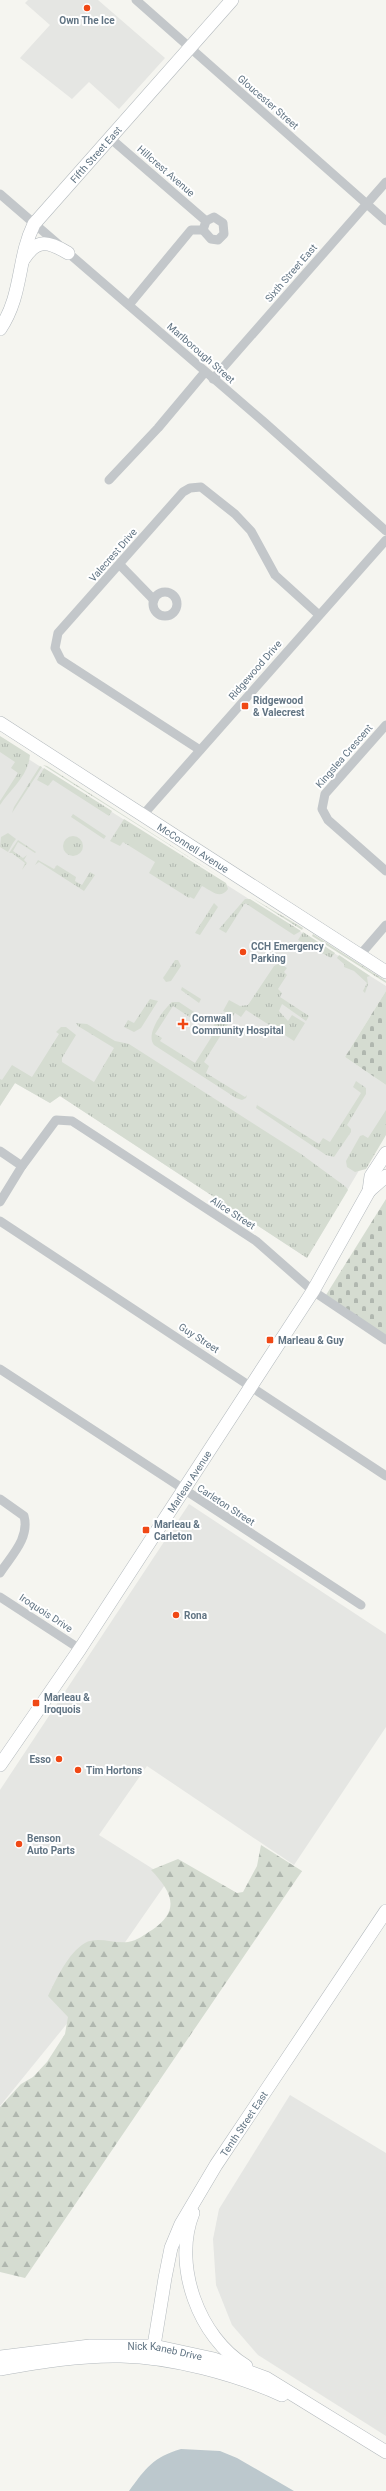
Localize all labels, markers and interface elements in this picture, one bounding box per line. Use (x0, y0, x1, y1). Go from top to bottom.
marker: Own The Ice (82, 3, 92, 13)
place label: Own The Ice (59, 15, 115, 26)
street label: Gloucester Street (235, 73, 301, 131)
street label: Fifth Street East (68, 124, 123, 185)
street label: Hillcrest Avenue (135, 143, 197, 199)
street label: Sixth Street East (263, 242, 319, 304)
street label: Marlborough Street (165, 321, 237, 385)
street label: Valecrest Drive (87, 526, 139, 584)
street label: Ridgewood Drive (226, 638, 284, 702)
place label: Ridgewood & Valecrest (253, 695, 305, 718)
marker: Ridgewood & Valecrest (240, 701, 250, 711)
street label: Kingslea Crescent (314, 722, 374, 790)
street label: McConnell Avenue (156, 821, 231, 875)
place label: CCH Emergency Parking (251, 941, 325, 964)
marker: CCH Emergency Parking (238, 947, 248, 957)
place label: Cornwall Community Hospital (192, 1013, 284, 1036)
marker: Cornwall Community Hospital (177, 1018, 189, 1030)
street label: Alice Street (209, 1195, 257, 1231)
street label: Guy Street (177, 1321, 221, 1355)
marker: Marleau & Guy (265, 1335, 275, 1345)
place label: Marleau & Guy (278, 1335, 345, 1346)
street label: Marleau Avenue (165, 1448, 213, 1514)
street label: Carleton Street (195, 1482, 257, 1528)
place label: Marleau & Carleton (154, 1519, 200, 1542)
marker: Marleau & Carleton (141, 1525, 151, 1535)
street label: Iroquois Drive (17, 1592, 75, 1634)
marker: Rona (171, 1610, 181, 1620)
place label: Rona (184, 1610, 208, 1621)
place label: Marleau & Iroquois (44, 1692, 90, 1715)
marker: Marleau & Iroquois (31, 1698, 41, 1708)
place label: Esso (29, 1754, 51, 1765)
marker: Esso (54, 1754, 64, 1764)
marker: Tim Hortons (73, 1765, 83, 1775)
place label: Tim Hortons (86, 1765, 142, 1776)
place label: Benson Auto Parts (27, 1833, 75, 1856)
marker: Benson Auto Parts (14, 1839, 24, 1849)
street label: Tenth Street East (218, 2089, 269, 2158)
street label: Nick Kaneb Drive (128, 2341, 203, 2362)

